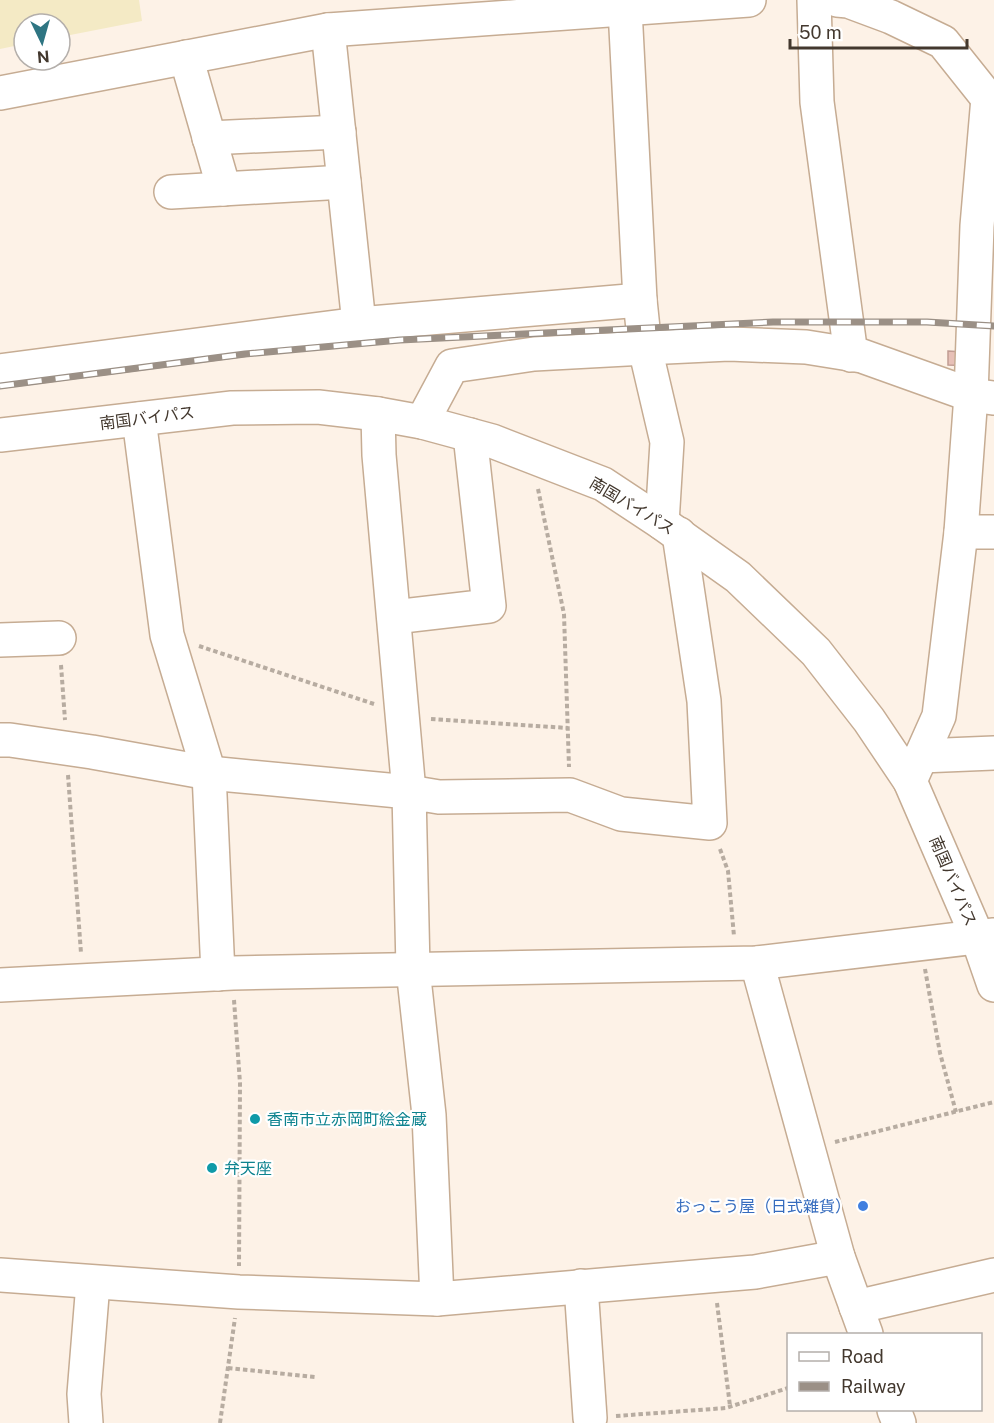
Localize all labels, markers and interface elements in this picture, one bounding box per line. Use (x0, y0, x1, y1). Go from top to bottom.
north arrow (12, 12, 72, 72)
scale bar (790, 12, 967, 50)
text: 50 m (799, 22, 842, 43)
text: N (36, 46, 50, 66)
street label: 南国バイパス (98, 403, 196, 433)
street label: 南国バイパス (586, 473, 678, 539)
street label: 南国バイパス (926, 833, 980, 929)
place label: 香南市立赤岡町絵金蔵 (267, 1110, 427, 1129)
marker: 香南市立赤岡町絵金蔵 (248, 1112, 262, 1126)
place label: 弁天座 (224, 1159, 272, 1178)
marker: 弁天座 (205, 1161, 219, 1175)
place label: おっこう屋（日式雜貨） (675, 1197, 851, 1216)
marker: おっこう屋（日式雜貨） (856, 1199, 870, 1213)
legend (787, 1333, 982, 1411)
text: Road (841, 1346, 884, 1367)
text: Railway (841, 1376, 906, 1397)

